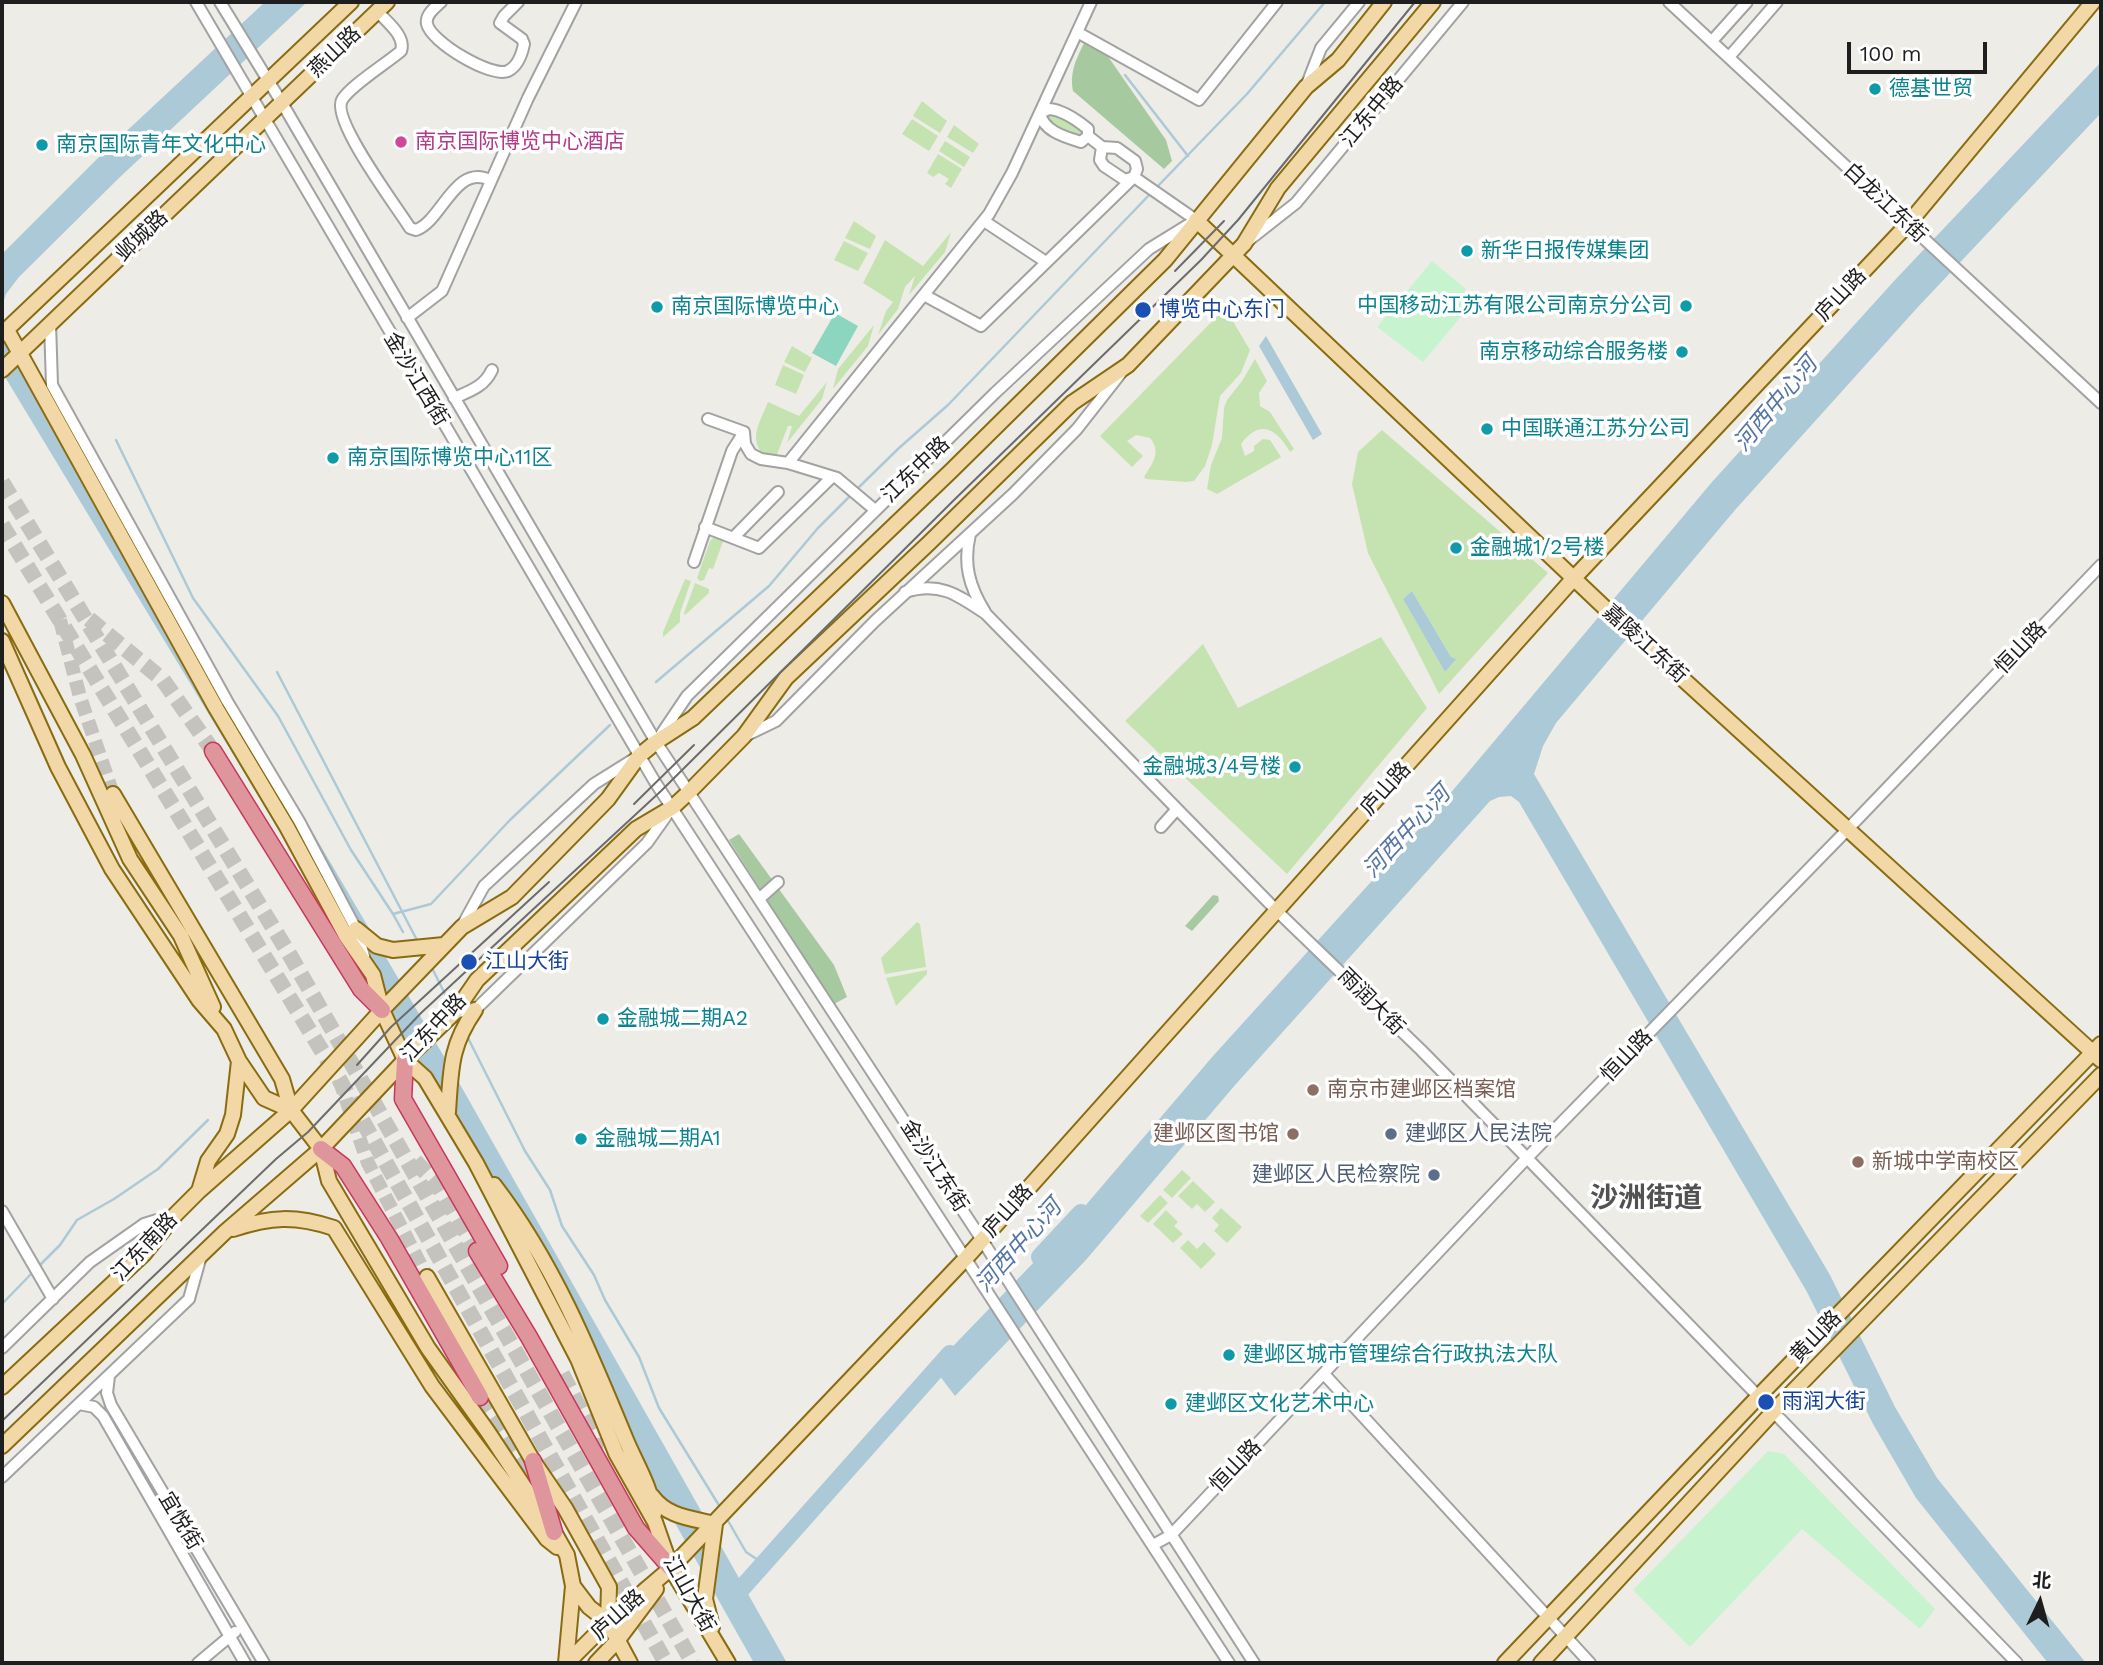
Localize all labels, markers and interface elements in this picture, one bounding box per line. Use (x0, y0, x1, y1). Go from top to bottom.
street label: 燕山路 (304, 21, 366, 83)
scale bar (1851, 28, 1991, 72)
text: 100 m (1860, 41, 1922, 66)
street label: 江东中路 (1335, 72, 1409, 152)
place label: 德基世贸 (1889, 76, 1973, 102)
marker: 德基世贸 (1867, 81, 1883, 97)
place label: 南京国际博览中心酒店 (415, 129, 625, 155)
place label: 南京国际青年文化中心 (56, 132, 266, 158)
marker: 南京国际博览中心酒店 (393, 134, 409, 150)
marker: 南京国际青年文化中心 (34, 137, 50, 153)
street label: 白龙江东街 (1838, 158, 1932, 248)
street label: 邺城路 (111, 205, 173, 267)
place label: 新华日报传媒集团 (1481, 238, 1649, 264)
marker: 新华日报传媒集团 (1459, 243, 1475, 259)
street label: 庐山路 (1810, 263, 1872, 327)
place label: 中国移动江苏有限公司南京分公司 (1357, 293, 1672, 319)
place label: 南京国际博览中心 (671, 294, 839, 320)
place label: 博览中心东门 (1159, 297, 1285, 323)
marker: 中国移动江苏有限公司南京分公司 (1678, 298, 1694, 314)
marker: 南京国际博览中心 (649, 299, 665, 315)
marker: 博览中心东门 (1133, 300, 1153, 320)
street label: 金沙江西街 (378, 328, 454, 430)
place label: 南京移动综合服务楼 (1479, 339, 1668, 365)
marker: 南京移动综合服务楼 (1674, 344, 1690, 360)
water label: 河西中心河 (1728, 351, 1824, 457)
place label: 中国联通江苏分公司 (1501, 416, 1690, 442)
marker: 中国联通江苏分公司 (1479, 421, 1495, 437)
street label: 江东中路 (877, 432, 955, 508)
place label: 南京国际博览中心11区 (347, 445, 552, 471)
marker: 南京国际博览中心11区 (325, 450, 341, 466)
place label: 金融城1/2号楼 (1470, 535, 1605, 561)
marker: 金融城1/2号楼 (1448, 540, 1464, 556)
street label: 嘉陵江东街 (1598, 600, 1692, 688)
street label: 恒山路 (1990, 617, 2052, 679)
place label: 金融城3/4号楼 (1143, 754, 1281, 780)
street label: 庐山路 (1356, 757, 1416, 821)
marker: 金融城3/4号楼 (1287, 759, 1303, 775)
water label: 河西中心河 (1358, 781, 1456, 883)
place label: 江山大街 (485, 949, 569, 975)
marker: 江山大街 (459, 952, 479, 972)
street label: 雨润大街 (1332, 963, 1410, 1041)
street label: 江东中路 (396, 989, 472, 1067)
place label: 金融城二期A2 (617, 1006, 748, 1032)
marker: 金融城二期A2 (595, 1011, 611, 1027)
street label: 恒山路 (1596, 1025, 1658, 1087)
place label: 南京市建邺区档案馆 (1327, 1077, 1516, 1103)
marker: 南京市建邺区档案馆 (1305, 1082, 1321, 1098)
street label: 金沙江东街 (895, 1115, 973, 1217)
place label: 建邺区图书馆 (1153, 1121, 1279, 1147)
place label: 建邺区人民法院 (1405, 1121, 1552, 1147)
place label: 金融城二期A1 (595, 1126, 721, 1152)
marker: 建邺区图书馆 (1285, 1126, 1301, 1142)
marker: 建邺区人民法院 (1383, 1126, 1399, 1142)
marker: 金融城二期A1 (573, 1131, 589, 1147)
place label: 新城中学南校区 (1872, 1149, 2019, 1175)
marker: 新城中学南校区 (1850, 1154, 1866, 1170)
place label: 建邺区人民检察院 (1252, 1162, 1420, 1188)
marker: 建邺区人民检察院 (1426, 1167, 1442, 1183)
street label: 庐山路 (978, 1179, 1038, 1243)
district label: 沙洲街道 (1590, 1182, 1702, 1216)
water label: 河西中心河 (970, 1194, 1068, 1298)
street label: 江东南路 (107, 1208, 183, 1286)
street label: 黄山路 (1785, 1306, 1847, 1368)
place label: 建邺区城市管理综合行政执法大队 (1243, 1342, 1558, 1368)
marker: 建邺区城市管理综合行政执法大队 (1221, 1347, 1237, 1363)
place label: 雨润大街 (1782, 1389, 1866, 1415)
place label: 建邺区文化艺术中心 (1185, 1391, 1374, 1417)
marker: 雨润大街 (1756, 1392, 1776, 1412)
marker: 建邺区文化艺术中心 (1163, 1396, 1179, 1412)
street label: 恒山路 (1205, 1435, 1267, 1497)
street label: 宜悦街 (153, 1488, 207, 1554)
street label: 江山大街 (658, 1551, 720, 1637)
north arrow (2005, 1567, 2075, 1637)
text: 北 (2031, 1568, 2052, 1593)
street label: 庐山路 (586, 1585, 650, 1645)

